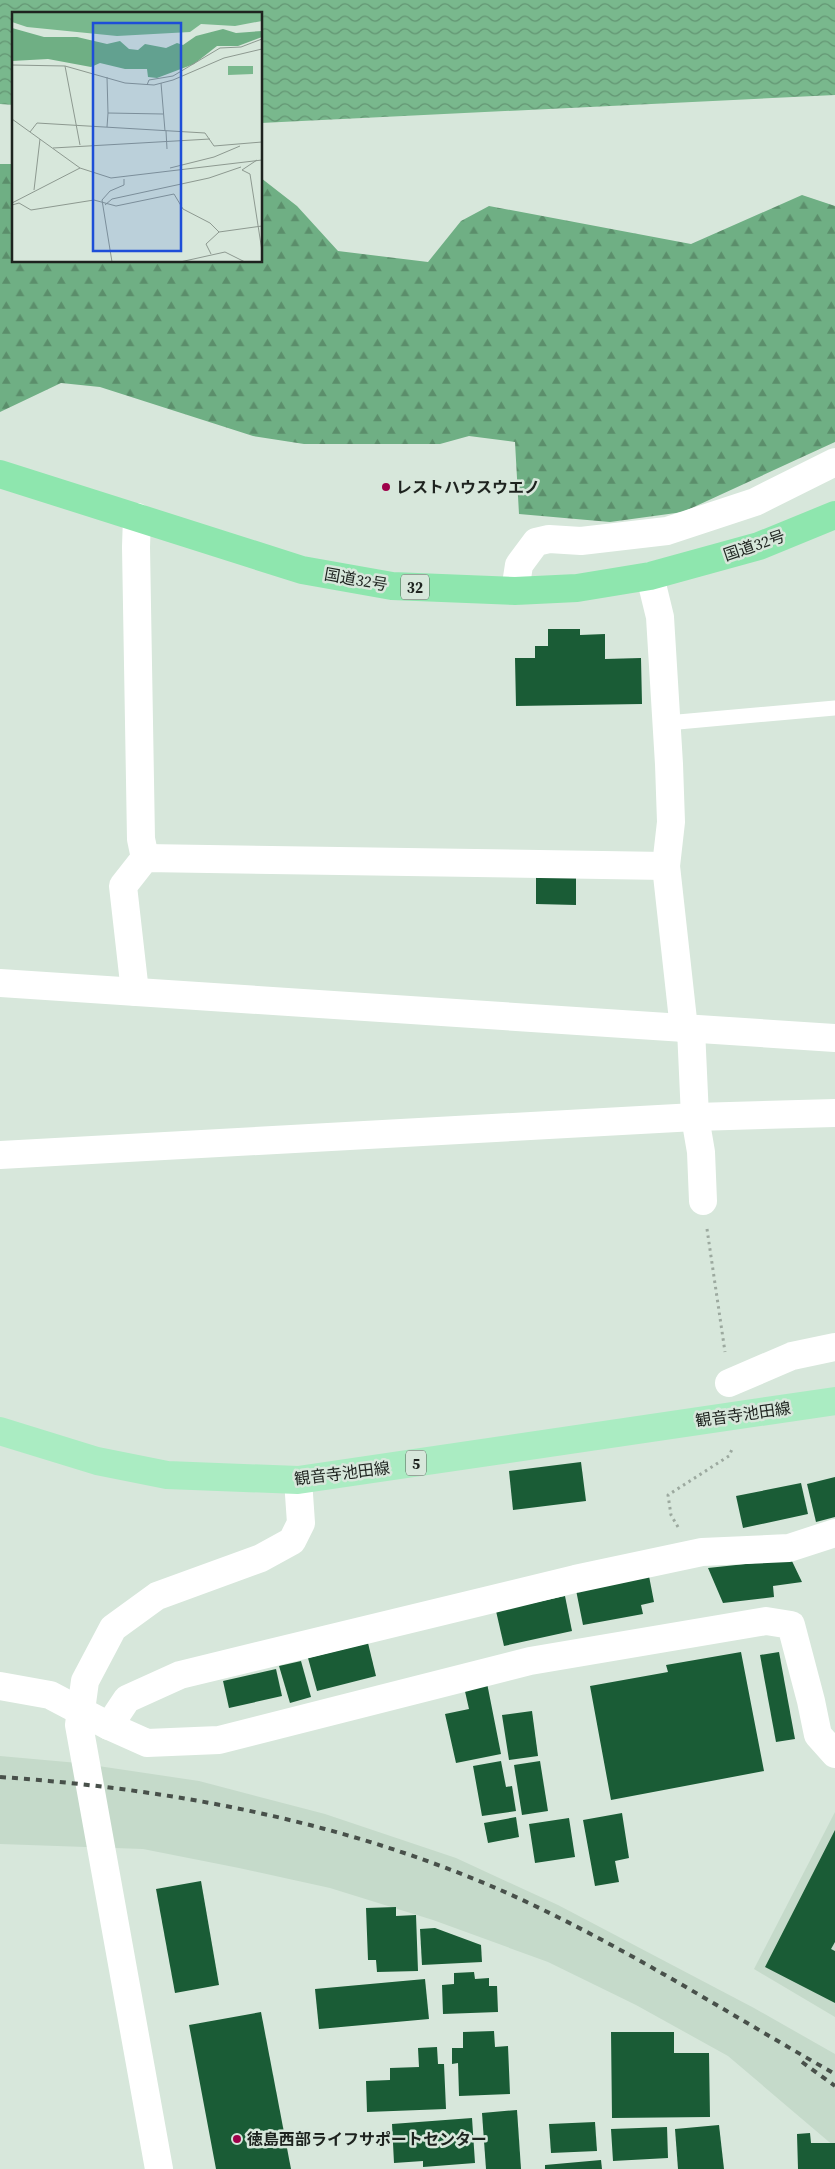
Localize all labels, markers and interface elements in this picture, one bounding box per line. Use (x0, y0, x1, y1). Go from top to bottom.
inset map (12, 12, 262, 262)
place label: レストハウスウエノ (396, 476, 540, 498)
marker: レストハウスウエノ (380, 481, 392, 493)
street label: 国道32号 (720, 524, 788, 566)
street label: 国道32号 (323, 563, 389, 595)
road number: 32 (401, 574, 429, 600)
street label: 観音寺池田線 (694, 1396, 792, 1432)
road number: 5 (406, 1450, 426, 1476)
street label: 観音寺池田線 (293, 1456, 391, 1490)
place label: 徳島西部ライフサポートセンター (247, 2128, 487, 2150)
marker: 徳島西部ライフサポートセンター (231, 2133, 243, 2145)

